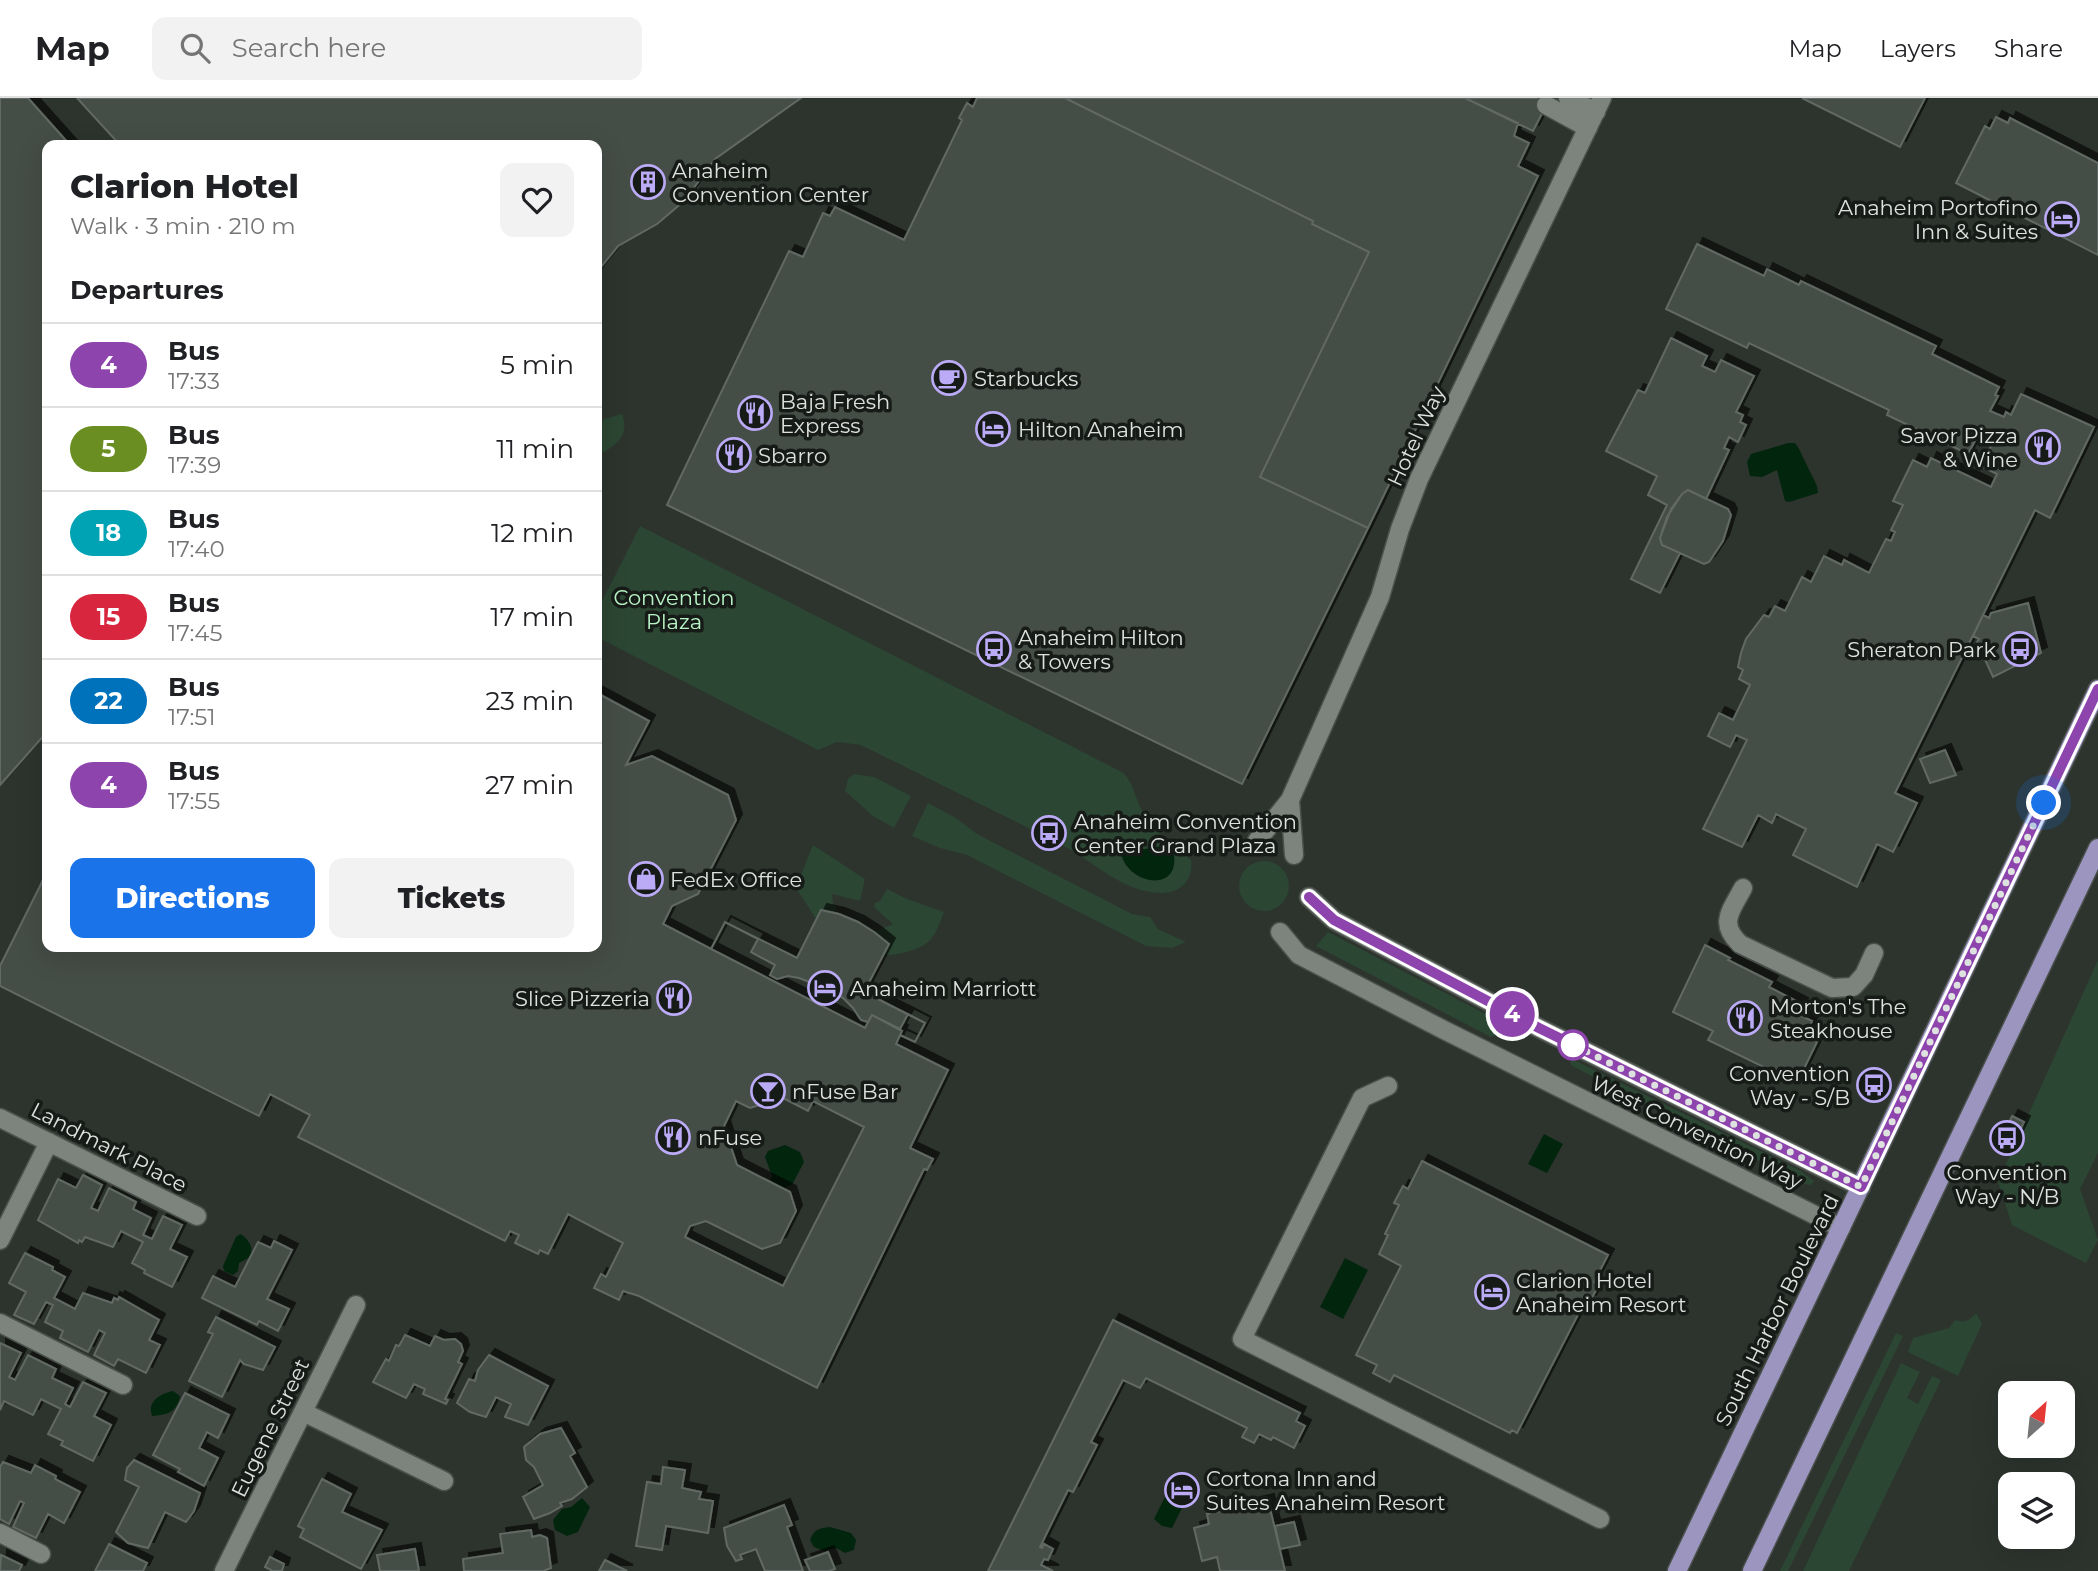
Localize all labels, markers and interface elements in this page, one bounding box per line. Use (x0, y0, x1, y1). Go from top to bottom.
search box (152, 17, 642, 80)
text: Map (35, 28, 110, 68)
icon: search (176, 29, 214, 67)
text: Search here (232, 32, 386, 64)
text: Map (1788, 34, 1842, 63)
text: Layers (1880, 34, 1956, 63)
text: Share (1994, 34, 2063, 63)
place label: Anaheim Convention Center (672, 158, 869, 207)
button: heart (500, 163, 574, 237)
building icon: Anaheim Convention Center (629, 163, 667, 201)
text: Clarion Hotel (70, 166, 299, 206)
place label: Anaheim Portofino Inn & Suites (1838, 195, 2038, 244)
hotel icon: Anaheim Portofino Inn & Suites (2043, 200, 2081, 238)
text: Walk · 3 min · 210 m (70, 212, 296, 240)
text: Departures (70, 274, 224, 306)
text: Bus (168, 335, 220, 367)
text: 5 min (500, 349, 574, 381)
text: 4 (100, 350, 117, 379)
cafe icon: Starbucks (930, 359, 968, 397)
place label: Starbucks (974, 366, 1078, 391)
text: 17:33 (168, 367, 220, 395)
street label: Hotel Way (1382, 381, 1450, 490)
place label: Baja Fresh Express (780, 389, 890, 438)
restaurant icon: Baja Fresh Express (736, 394, 774, 432)
hotel icon: Hilton Anaheim (974, 410, 1012, 448)
place label: Hilton Anaheim (1018, 417, 1184, 442)
text: Bus (168, 419, 220, 451)
place label: Savor Pizza & Wine (1900, 423, 2018, 472)
restaurant icon: Savor Pizza & Wine (2024, 428, 2062, 466)
text: 11 min (496, 433, 574, 465)
text: 5 (101, 434, 116, 463)
restaurant icon: Sbarro (715, 436, 753, 474)
place label: Sbarro (758, 443, 827, 468)
text: 17:39 (168, 451, 221, 479)
text: Bus (168, 503, 220, 535)
text: 12 min (491, 517, 574, 549)
text: 18 (96, 518, 121, 547)
text: 17:40 (168, 535, 225, 563)
park label: Convention Plaza (613, 585, 735, 634)
text: Bus (168, 587, 220, 619)
text: 17 min (490, 601, 574, 633)
text: 15 (97, 602, 120, 631)
text: 17:45 (168, 619, 222, 647)
place label: Anaheim Hilton & Towers (1018, 625, 1184, 674)
bus stop icon: Anaheim Hilton & Towers (975, 630, 1013, 668)
bus stop icon: Sheraton Park (2001, 630, 2039, 668)
place label: Sheraton Park (1847, 637, 1996, 662)
text: Bus (168, 671, 220, 703)
text: 23 min (486, 685, 574, 717)
text: 22 (94, 686, 123, 715)
text: 17:51 (168, 703, 216, 731)
text: Bus (168, 755, 220, 787)
text: 27 min (485, 769, 574, 801)
text: 4 (100, 770, 117, 799)
your location (2026, 785, 2061, 820)
text: 17:55 (168, 787, 220, 815)
place label: Anaheim Convention Center Grand Plaza (1074, 809, 1297, 858)
bus stop icon: Anaheim Convention Center Grand Plaza (1030, 814, 1068, 852)
button: Directions (70, 858, 315, 938)
button: Tickets (329, 858, 574, 938)
shop icon: FedEx Office (627, 860, 665, 898)
place label: FedEx Office (670, 867, 802, 892)
hotel icon: Anaheim Marriott (806, 969, 844, 1007)
place label: Anaheim Marriott (850, 976, 1037, 1001)
restaurant icon: Slice Pizzeria (655, 979, 693, 1017)
place label: Slice Pizzeria (515, 986, 650, 1011)
line badge: 4 (1489, 991, 1535, 1037)
place label: Morton's The Steakhouse (1770, 994, 1906, 1043)
text: 4 (1504, 999, 1520, 1028)
restaurant icon: Morton's The Steakhouse (1726, 999, 1764, 1037)
unlabelled marker (1558, 1030, 1588, 1060)
place label: Convention Way - S/B (1729, 1061, 1850, 1110)
bus stop icon: Convention Way - S/B (1855, 1066, 1893, 1104)
street label: West Convention Way (1588, 1070, 1807, 1194)
bar icon: nFuse Bar (749, 1072, 787, 1110)
place label: nFuse Bar (792, 1079, 898, 1104)
street label: Landmark Place (27, 1097, 191, 1197)
restaurant icon: nFuse (654, 1118, 692, 1156)
bus stop icon: Convention Way - N/B (1988, 1119, 2026, 1157)
place label: nFuse (698, 1125, 762, 1150)
place label: Convention Way - N/B (1946, 1160, 2068, 1209)
street label: South Harbor Boulevard (1710, 1190, 1844, 1430)
place label: Clarion Hotel Anaheim Resort (1516, 1268, 1687, 1317)
hotel icon: Clarion Hotel Anaheim Resort (1473, 1273, 1511, 1311)
street label: Eugene Street (226, 1355, 314, 1501)
north arrow (1998, 1381, 2076, 1458)
map controls (1998, 1381, 2075, 1549)
place label: Cortona Inn and Suites Anaheim Resort (1206, 1466, 1446, 1515)
hotel icon: Cortona Inn and Suites Anaheim Resort (1163, 1471, 1201, 1509)
button: layers (1998, 1472, 2075, 1549)

